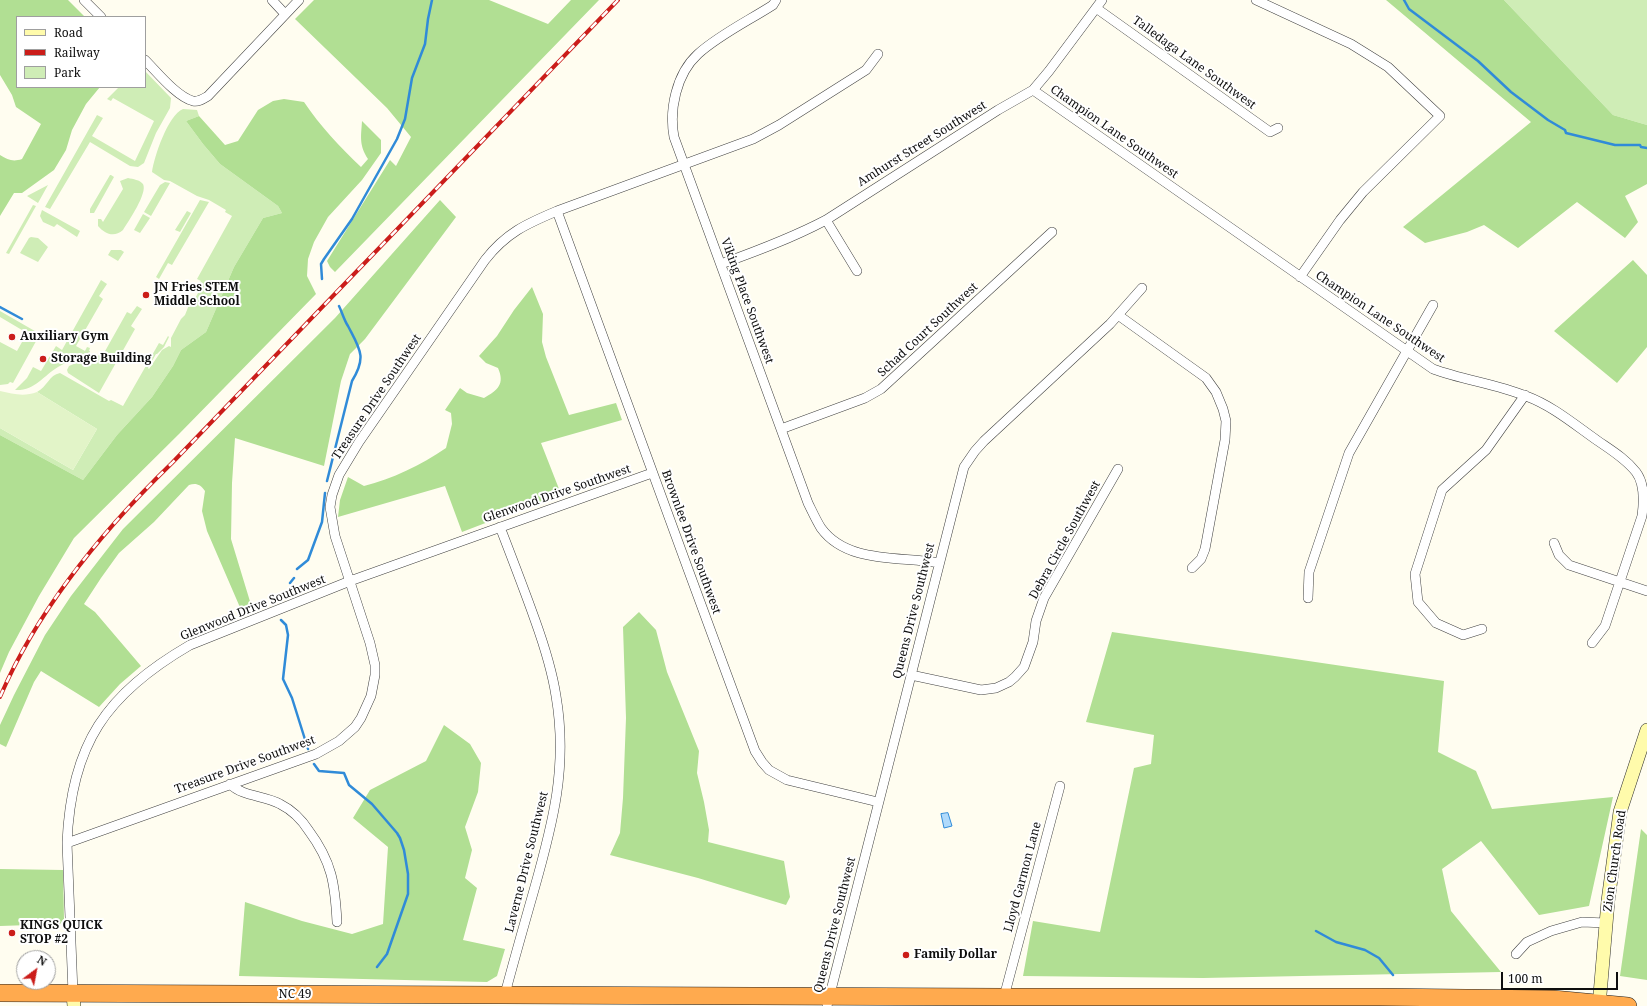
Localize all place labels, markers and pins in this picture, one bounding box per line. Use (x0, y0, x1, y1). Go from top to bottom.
place label: JN Fries STEM Middle School (154, 281, 240, 309)
marker: JN Fries STEM Middle School (141, 290, 151, 300)
place label: Auxiliary Gym (20, 330, 109, 344)
marker: Auxiliary Gym (7, 332, 17, 342)
place label: Storage Building (51, 352, 151, 366)
marker: Storage Building (38, 354, 48, 364)
place label: KINGS QUICK STOP #2 (20, 919, 102, 947)
marker: KINGS QUICK STOP #2 (7, 928, 17, 938)
place label: Family Dollar (914, 948, 997, 962)
marker: Family Dollar (901, 950, 911, 960)

